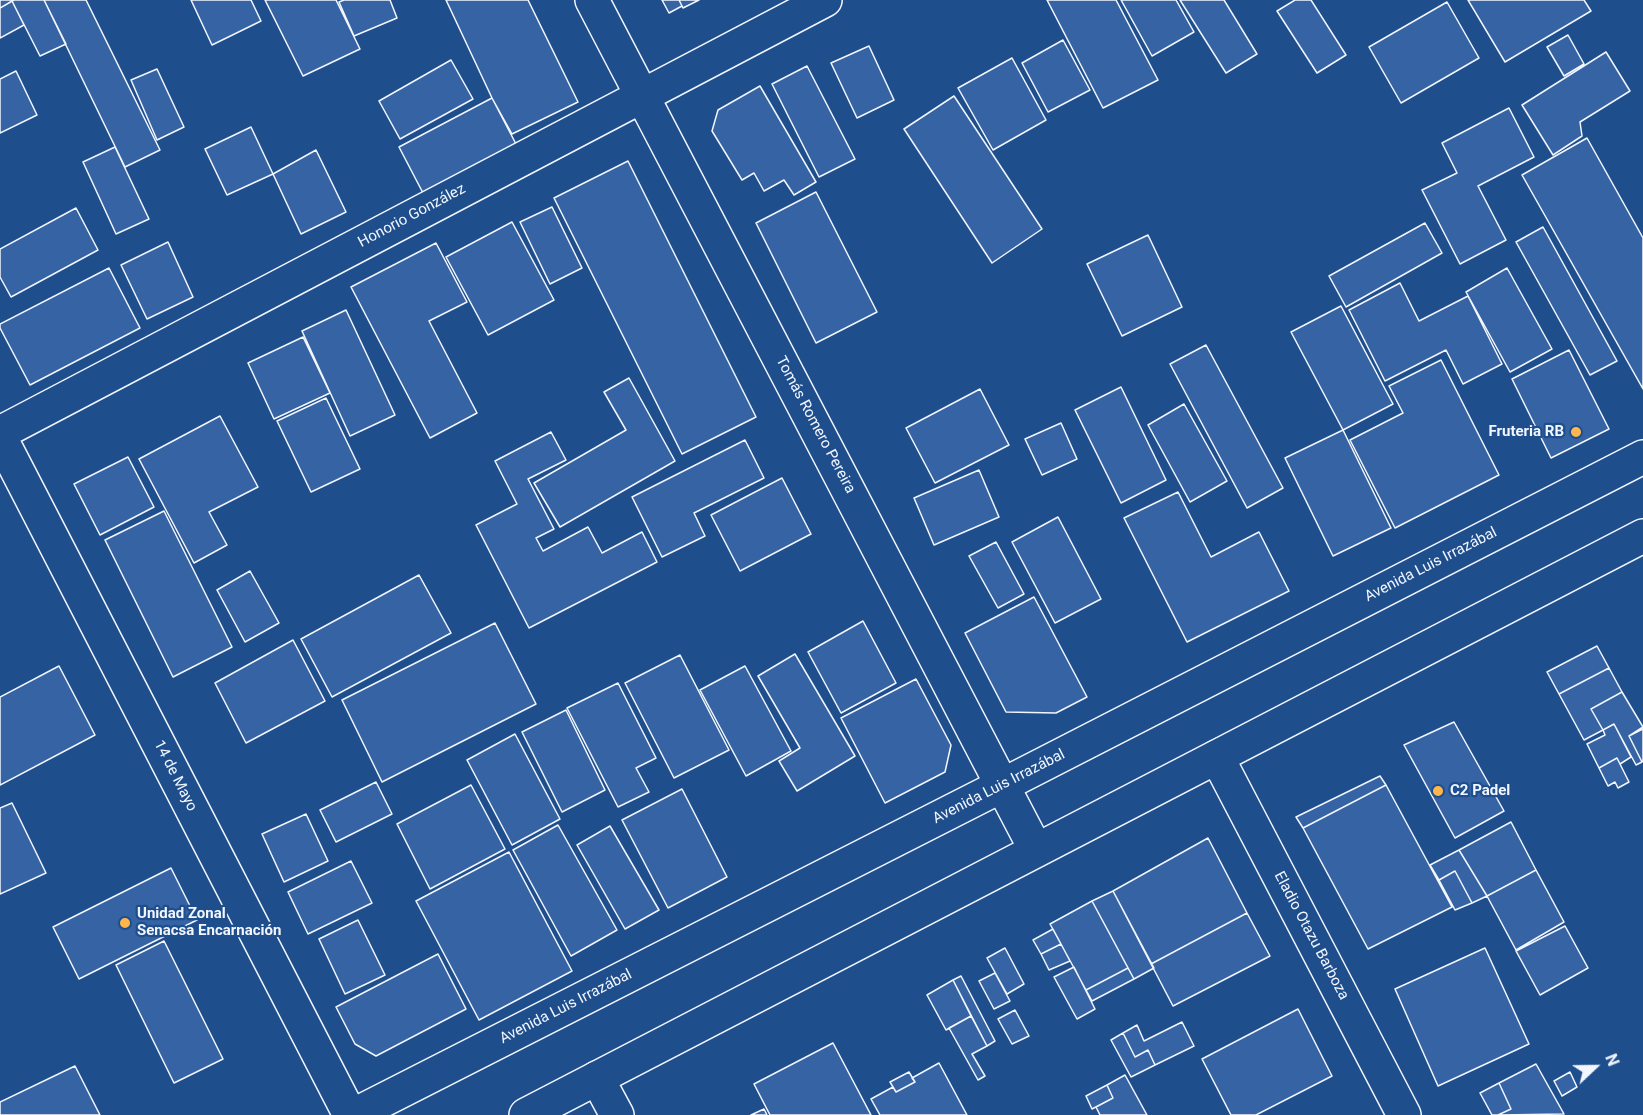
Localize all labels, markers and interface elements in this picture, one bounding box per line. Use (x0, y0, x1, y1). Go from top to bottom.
street label: Honorio González (355, 180, 469, 252)
street label: Tomás Romero Pereira (771, 353, 859, 497)
place label: Fruteria RB (1488, 423, 1564, 441)
marker: Fruteria RB (1569, 425, 1583, 439)
street label: Avenida Luis Irrazábal (1362, 524, 1500, 606)
street label: 14 de Mayo (149, 737, 201, 815)
street label: Avenida Luis Irrazábal (930, 746, 1068, 828)
place label: C2 Padel (1450, 782, 1510, 800)
marker: C2 Padel (1431, 784, 1445, 798)
street label: Eladio Otazu Barboza (1270, 869, 1352, 1003)
place label: Unidad Zonal Senacsa Encarnación (137, 905, 281, 940)
marker: Unidad Zonal Senacsa Encarnación (118, 916, 132, 930)
street label: Avenida Luis Irrazábal (497, 966, 635, 1048)
north arrow (1565, 1037, 1625, 1097)
text: N (1601, 1051, 1623, 1069)

